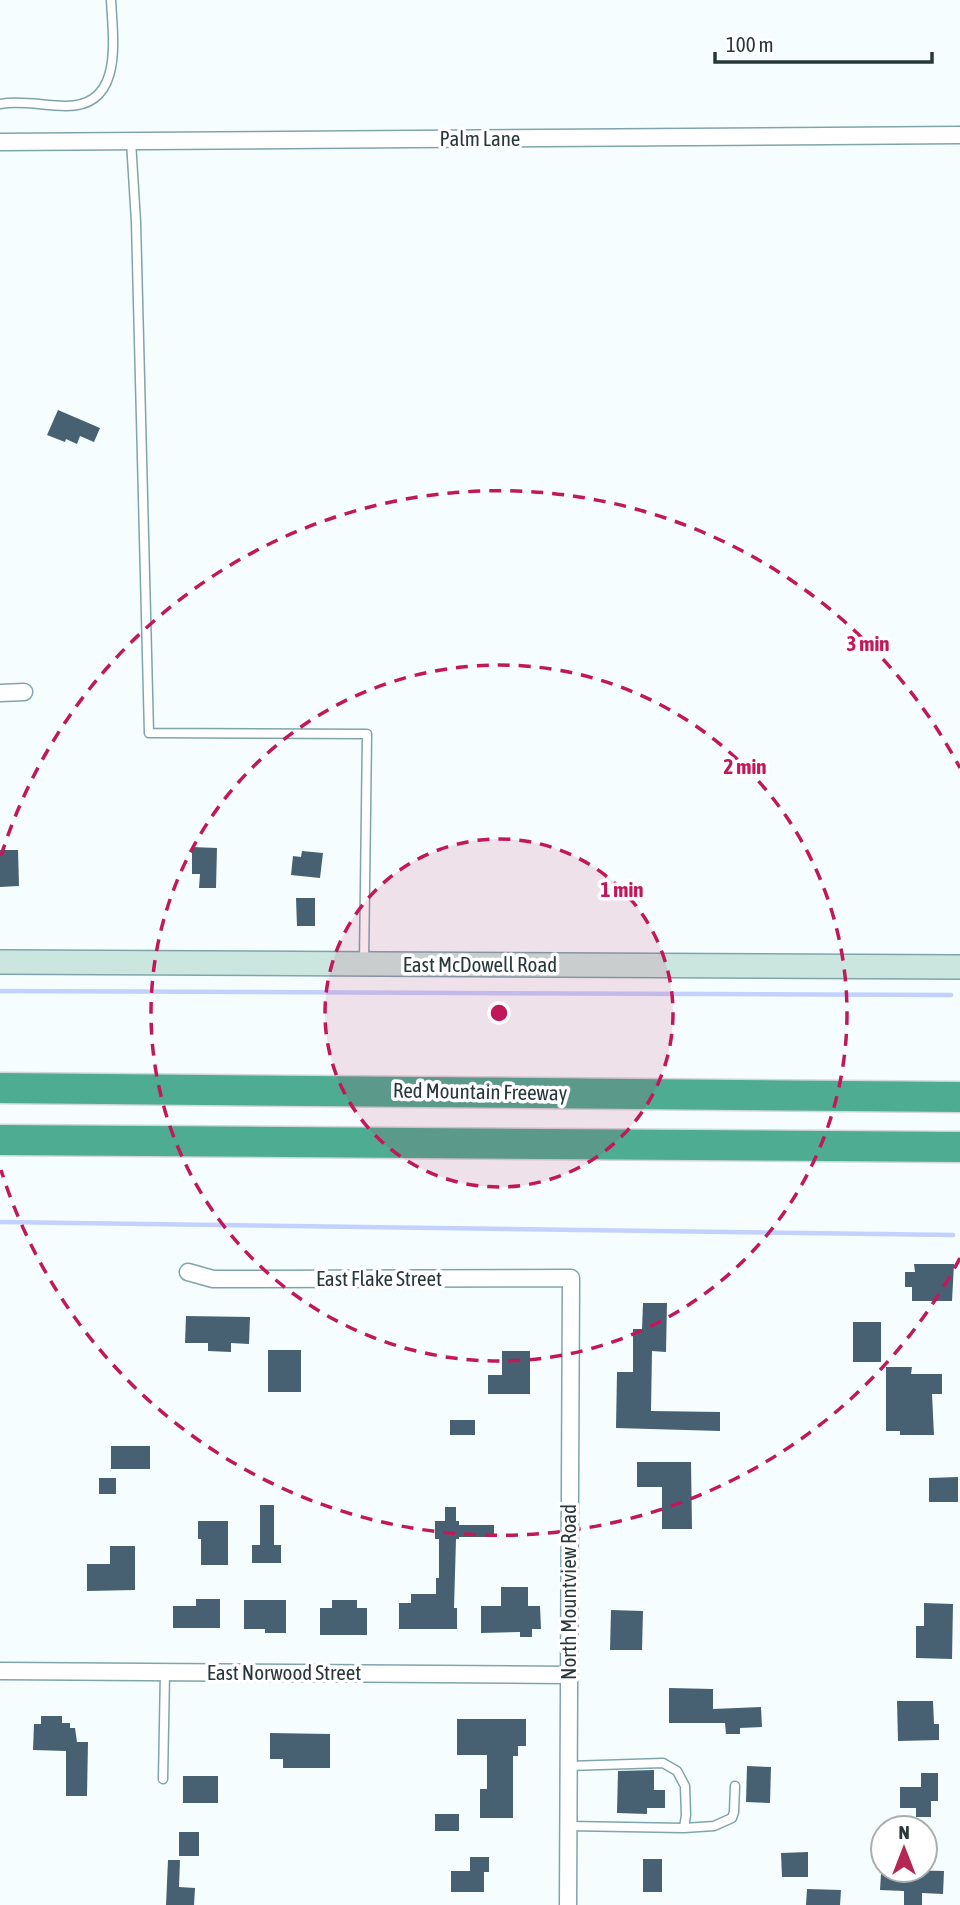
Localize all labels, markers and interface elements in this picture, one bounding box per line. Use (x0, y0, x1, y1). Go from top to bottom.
scale bar (715, 21, 932, 65)
text: 100 m (726, 32, 774, 56)
street label: Palm Lane (440, 126, 520, 150)
text: 3 min (847, 631, 889, 655)
text: 2 min (724, 754, 766, 778)
text: 1 min (601, 877, 643, 901)
street label: East McDowell Road (403, 952, 557, 976)
centre of rings (487, 1001, 511, 1025)
street label: Red Mountain Freeway (393, 1077, 568, 1105)
street label: East Flake Street (316, 1266, 442, 1290)
street label: North Mountview Road (556, 1504, 580, 1680)
street label: East Norwood Street (207, 1660, 361, 1684)
north arrow (869, 1814, 939, 1884)
text: N (898, 1821, 910, 1843)

